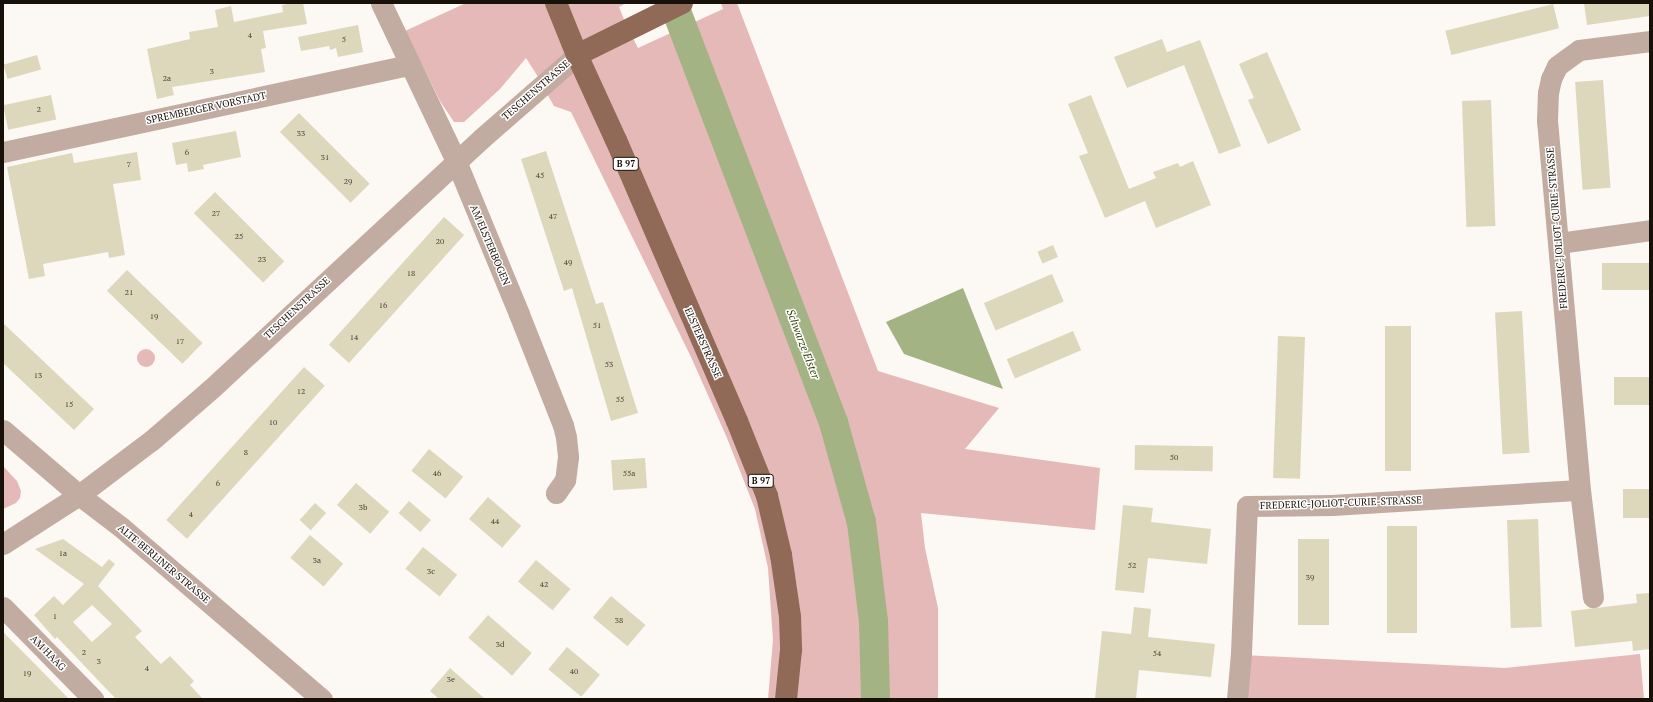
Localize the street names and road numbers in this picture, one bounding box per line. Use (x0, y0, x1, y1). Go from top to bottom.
street label: TESCHENSTRASSE (500, 57, 572, 123)
street label: SPREMBERGER VORSTADT (145, 89, 267, 127)
street label: FREDERIC-JOLIOT-CURIE-STRASSE (1544, 147, 1570, 309)
road number: B 97 (612, 157, 640, 171)
street label: AM ELSTERBOGEN (468, 203, 512, 287)
street label: TESCHENSTRASSE (262, 274, 332, 342)
street label: ELSTERSTRASSE (682, 306, 724, 380)
road number: B 97 (747, 474, 775, 488)
street label: FREDERIC-JOLIOT-CURIE-STRASSE (1260, 494, 1422, 512)
street label: ALTE BERLINER STRASSE (116, 522, 212, 606)
street label: AM HAAG (28, 633, 68, 673)

